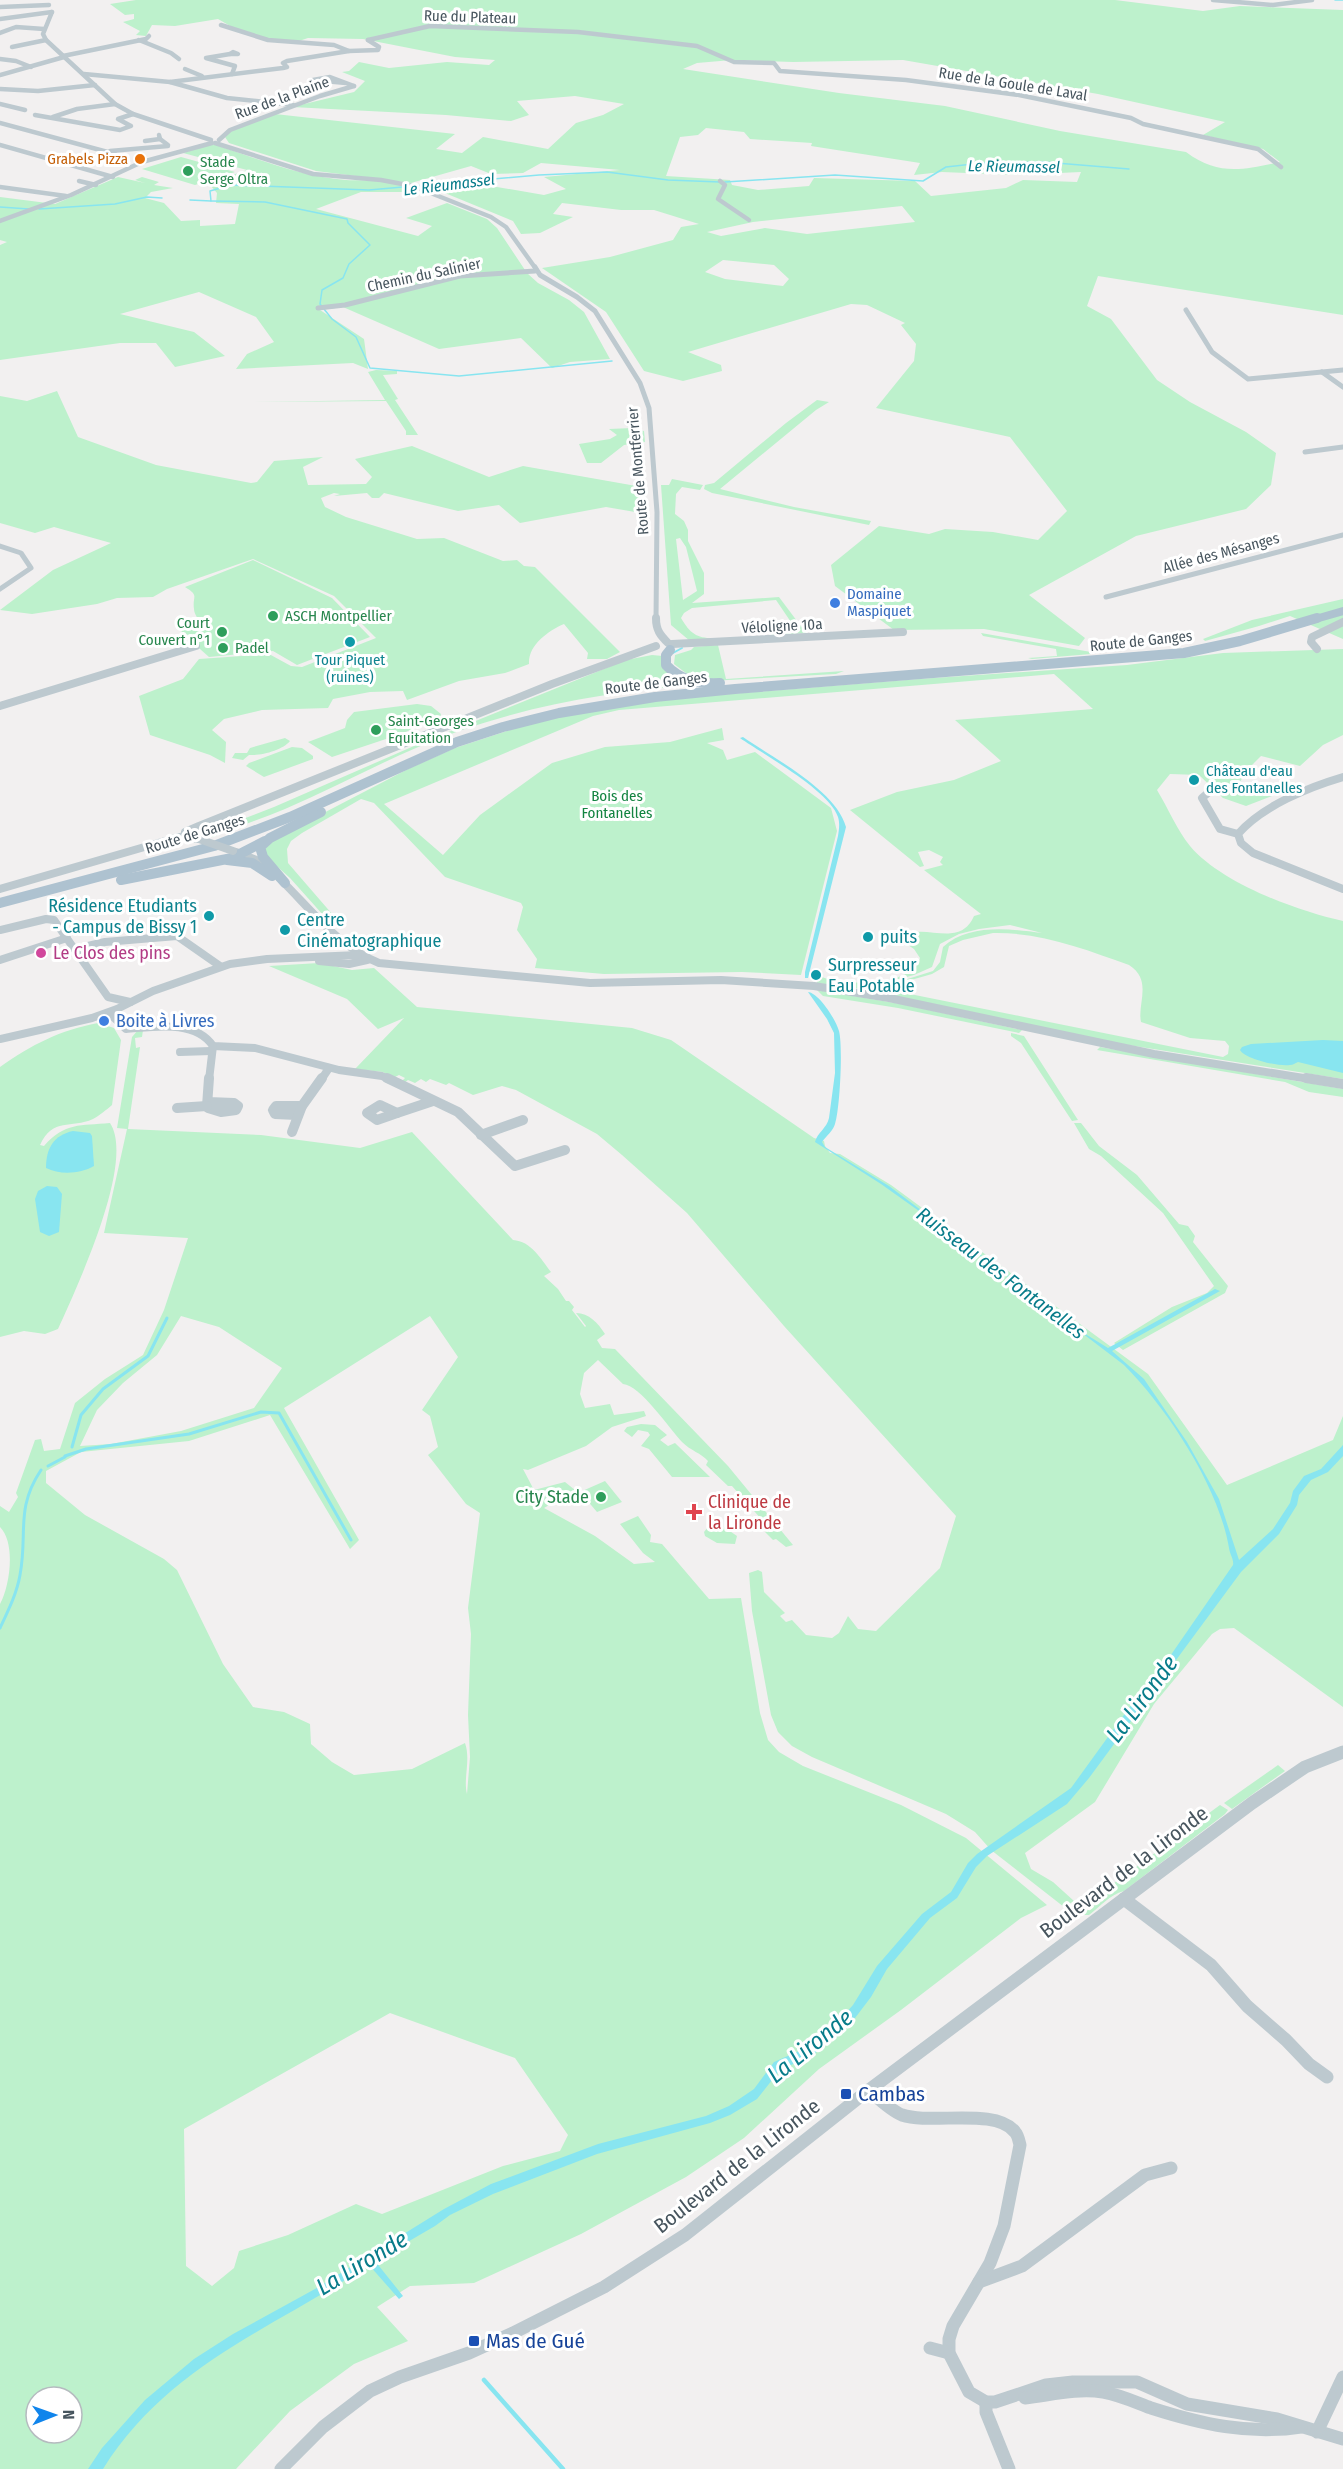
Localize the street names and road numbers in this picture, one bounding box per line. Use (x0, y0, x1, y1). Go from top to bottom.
street label: Rue du Plateau (423, 6, 517, 28)
street label: Rue de la Goule de Laval (937, 63, 1089, 105)
street label: Rue de la Plaine (233, 73, 331, 123)
street label: Chemin du Salinier (366, 254, 483, 296)
street label: Route de Montferrier (623, 406, 653, 536)
street label: Allée des Mésanges (1161, 529, 1281, 577)
street label: Véloligne 10a (741, 615, 823, 637)
street label: Route de Ganges (1089, 627, 1193, 655)
street label: Route de Ganges (604, 668, 708, 698)
street label: Route de Ganges (143, 810, 247, 858)
street label: Boulevard de la Lironde (1035, 1800, 1213, 1944)
street label: Boulevard de la Lironde (649, 2093, 825, 2239)

